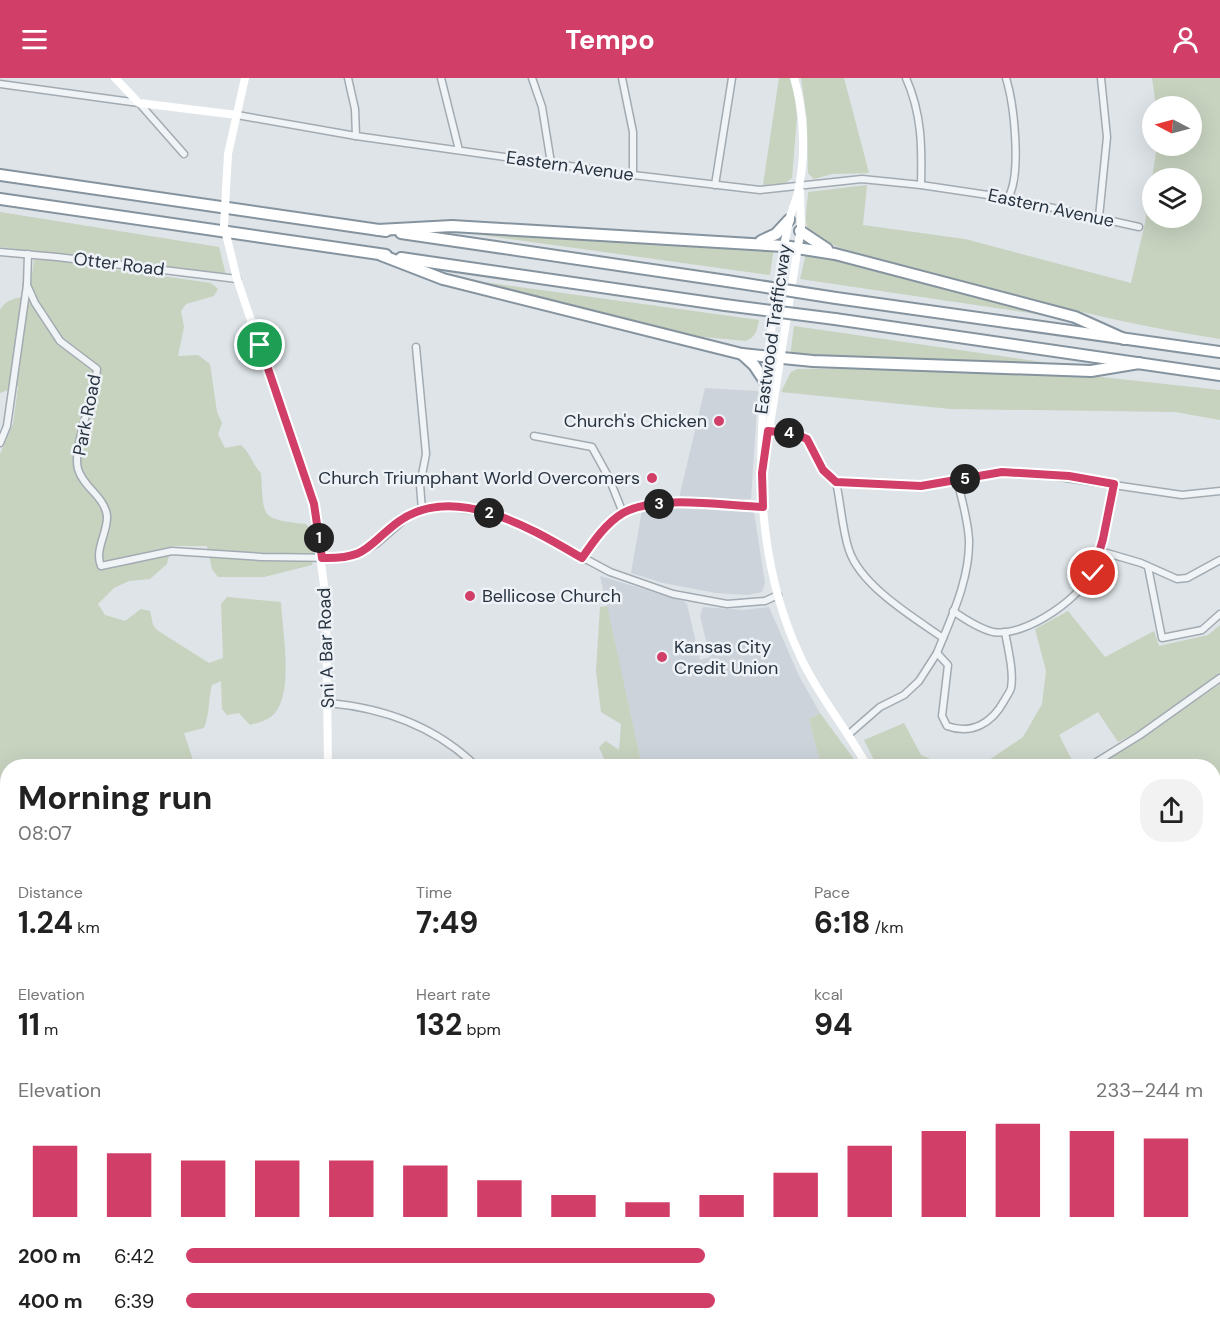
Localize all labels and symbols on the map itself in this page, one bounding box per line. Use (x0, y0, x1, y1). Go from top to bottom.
north arrow (1142, 96, 1202, 156)
street label: Eastern Avenue (505, 145, 635, 187)
street label: Eastern Avenue (986, 183, 1116, 233)
street label: Eastwood Trafficway (749, 242, 797, 416)
street label: Otter Road (72, 247, 166, 281)
pin (234, 319, 285, 370)
street label: Park Road (67, 372, 107, 458)
place label: Church's Chicken (564, 409, 707, 433)
marker: Church's Chicken (712, 414, 726, 428)
pin: 4 (774, 418, 804, 448)
pin: 5 (950, 464, 980, 494)
place label: Church Triumphant World Overcomers (318, 466, 640, 490)
marker: Church Triumphant World Overcomers (645, 471, 659, 485)
pin: 3 (644, 489, 674, 519)
pin: 2 (474, 498, 504, 528)
pin: 1 (304, 523, 334, 553)
pin (1067, 547, 1118, 598)
place label: Bellicose Church (482, 584, 621, 608)
street label: Sni A Bar Road (312, 587, 340, 709)
marker: Bellicose Church (463, 589, 477, 603)
place label: Kansas City Credit Union (674, 635, 778, 680)
marker: Kansas City Credit Union (655, 650, 669, 664)

